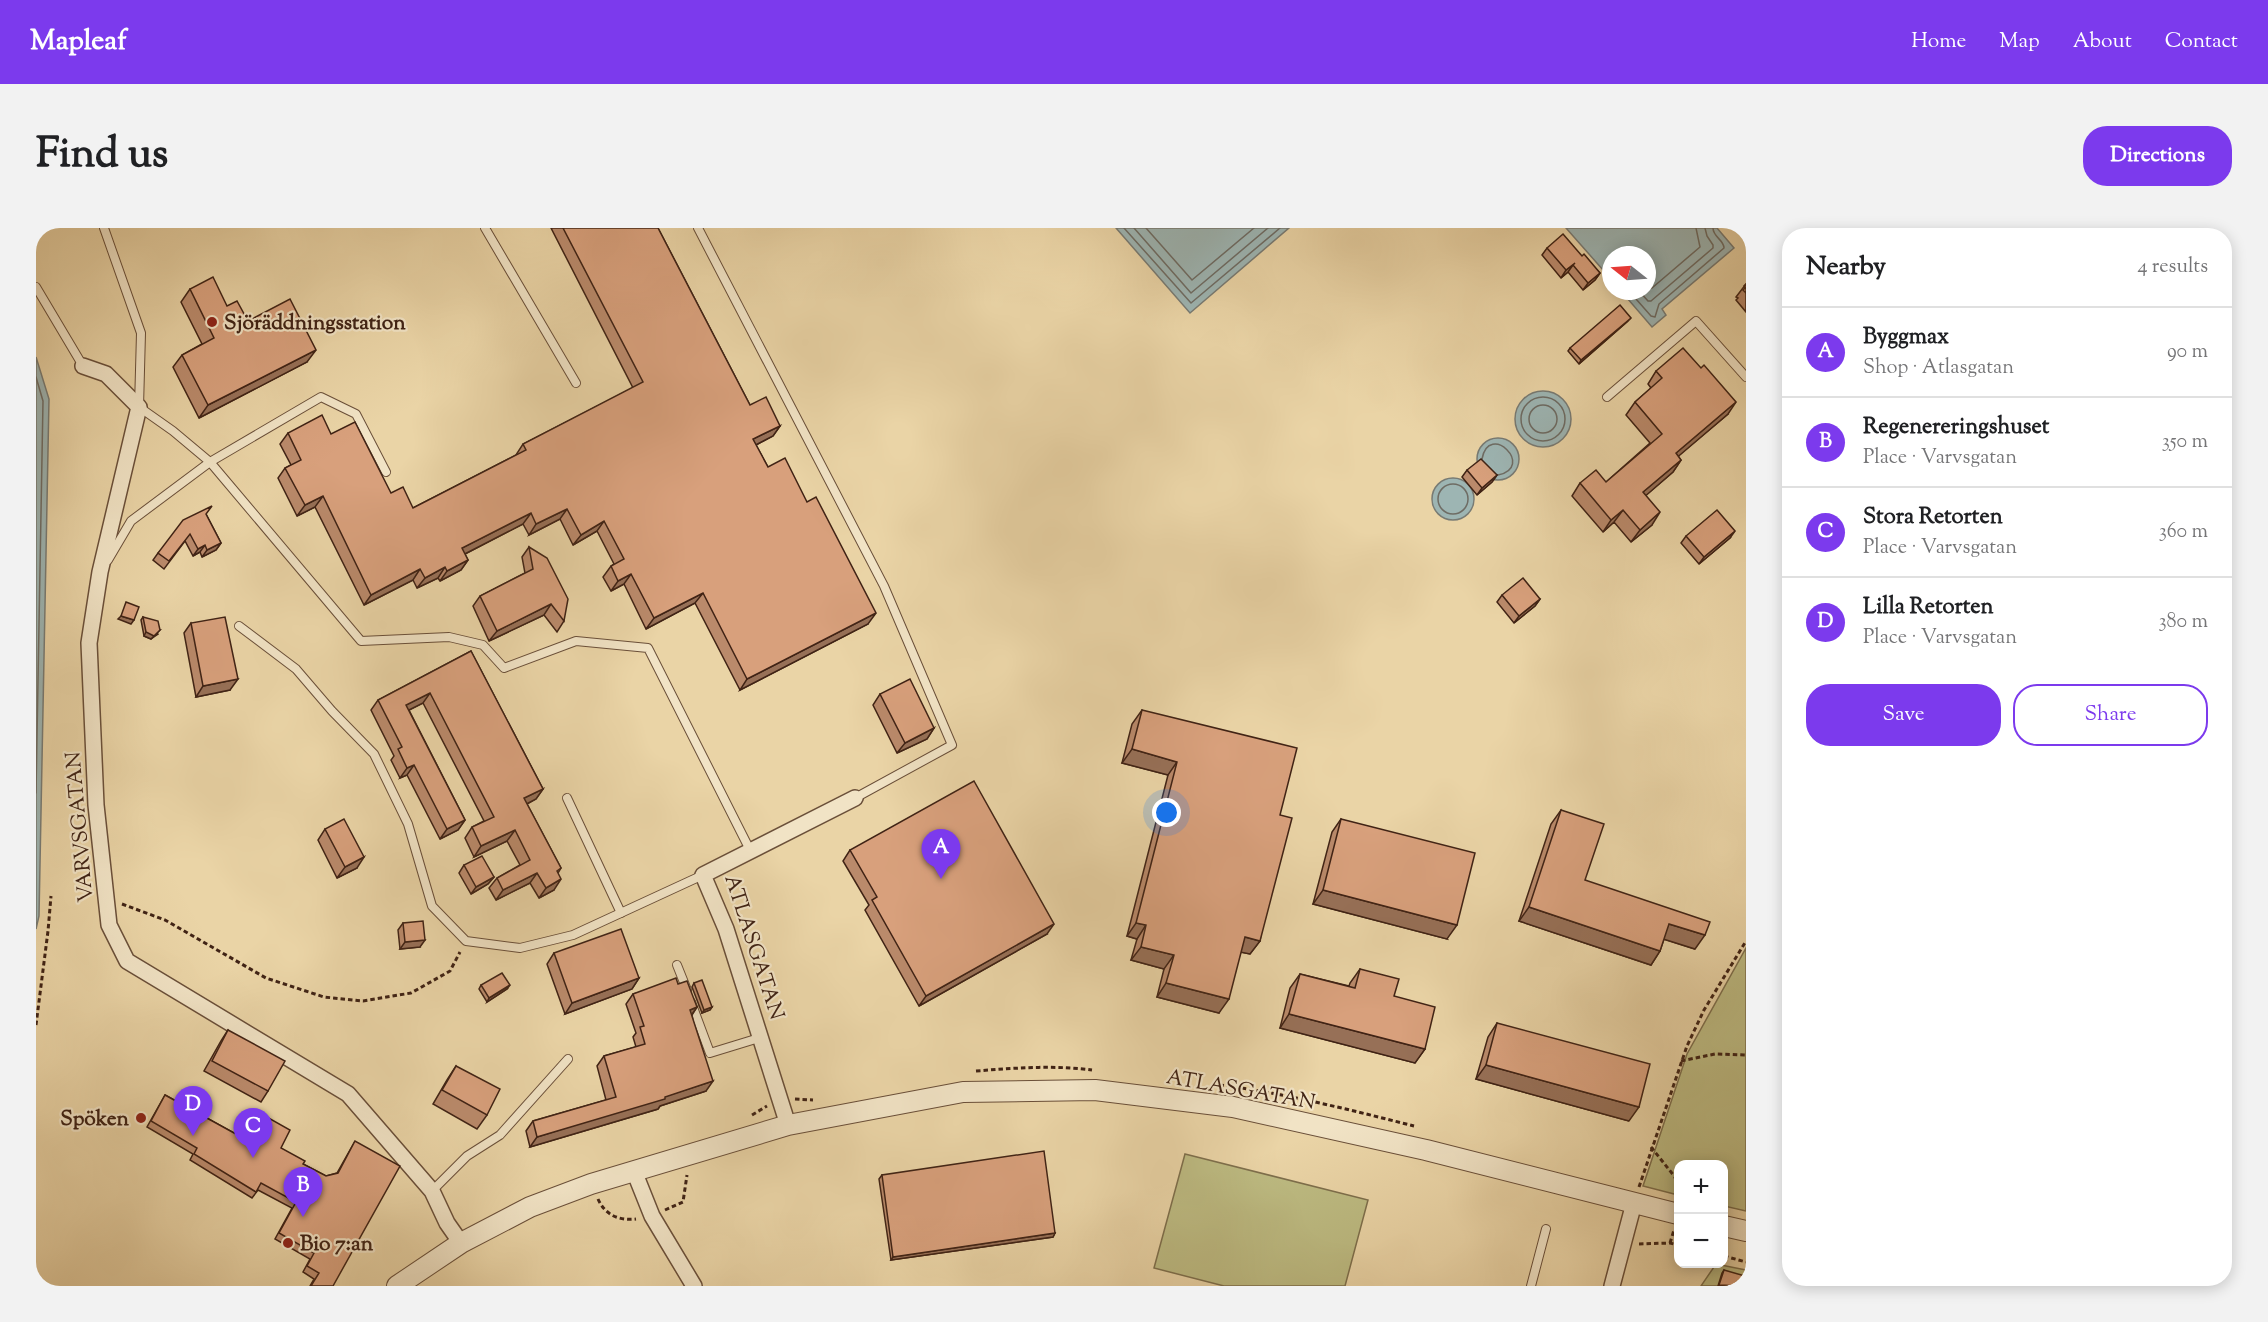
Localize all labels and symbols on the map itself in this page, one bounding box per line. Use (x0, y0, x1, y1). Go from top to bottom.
north arrow (1602, 246, 1656, 300)
place label: Sjöräddningsstation (224, 309, 406, 339)
marker: Sjöräddningsstation (205, 315, 219, 329)
street label: VARVSGATAN (59, 750, 103, 904)
your location (1152, 798, 1181, 827)
pin: A (922, 830, 960, 879)
street label: ATLASGATAN (716, 871, 791, 1024)
street label: ATLASGATAN (1164, 1063, 1318, 1119)
pin: D (174, 1086, 212, 1136)
place label: Spöken (60, 1105, 130, 1135)
pin: C (234, 1108, 272, 1158)
marker: Spöken (134, 1111, 148, 1125)
pin: B (284, 1168, 322, 1217)
place label: Bio 7:an (300, 1230, 374, 1260)
marker: Bio 7:an (281, 1236, 295, 1250)

